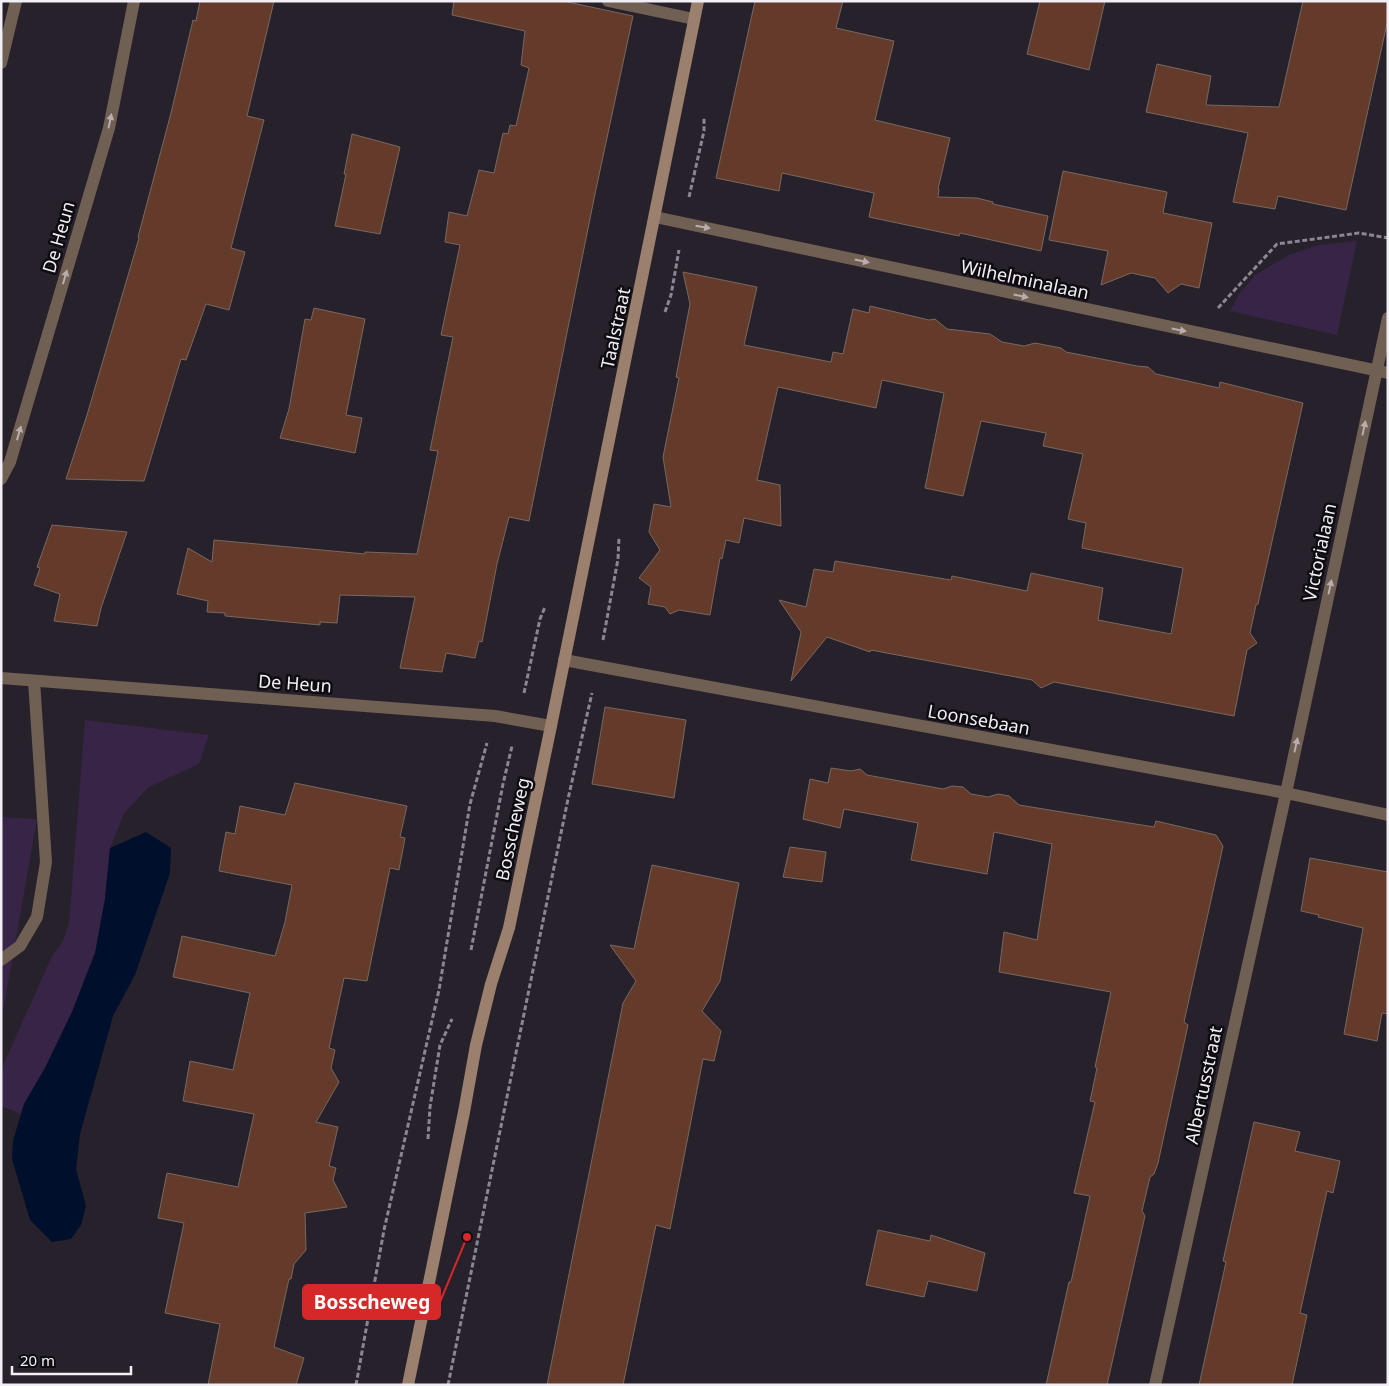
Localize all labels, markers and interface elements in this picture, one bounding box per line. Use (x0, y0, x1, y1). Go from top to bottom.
one-way arrow (106, 114, 114, 129)
street label: De Heun (36, 198, 80, 276)
one-way arrow (695, 223, 711, 231)
street label: Wilhelminalaan (959, 254, 1091, 304)
one-way arrow (854, 257, 869, 265)
one-way arrow (61, 270, 69, 285)
street label: Taalstraat (595, 285, 635, 371)
one-way arrow (1013, 292, 1029, 300)
one-way arrow (1172, 326, 1187, 334)
one-way arrow (1360, 420, 1368, 435)
one-way arrow (15, 426, 23, 441)
street label: Victorialaan (1297, 501, 1341, 603)
one-way arrow (1326, 578, 1334, 594)
street label: De Heun (257, 668, 333, 698)
street label: Loonsebaan (926, 698, 1032, 740)
one-way arrow (1292, 738, 1300, 753)
street label: Bosscheweg (489, 775, 535, 883)
street label: Albertusstraat (1179, 1023, 1227, 1146)
callout: Bosscheweg (303, 1285, 440, 1319)
text: Bosscheweg (314, 1289, 430, 1315)
scale bar (12, 1344, 131, 1376)
text: 20 m (20, 1350, 55, 1370)

